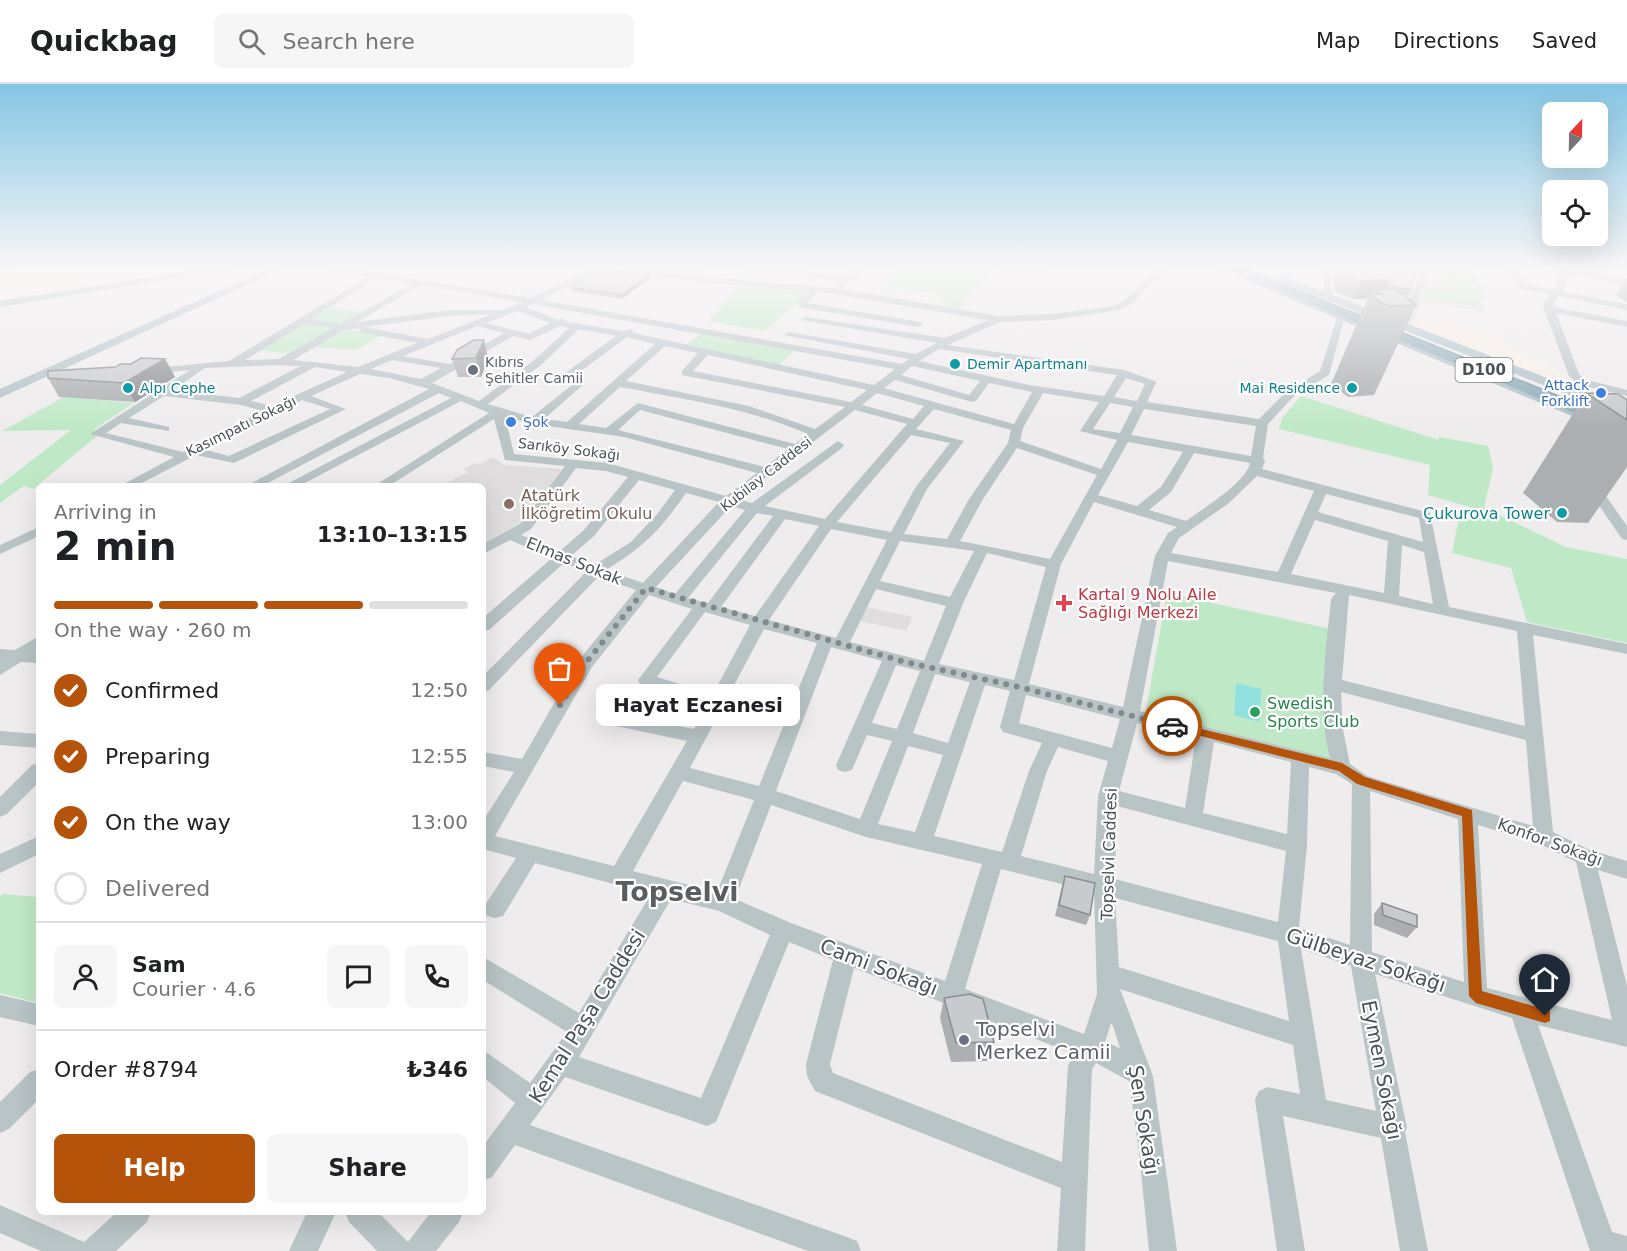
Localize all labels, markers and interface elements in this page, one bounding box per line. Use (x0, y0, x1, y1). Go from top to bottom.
search box (214, 14, 634, 68)
text: Quickbag (30, 25, 178, 58)
icon: search (235, 25, 268, 58)
text: Search here (283, 29, 415, 54)
text: Map (1316, 29, 1360, 53)
text: Directions (1393, 29, 1499, 53)
text: Saved (1532, 29, 1597, 53)
north arrow (1542, 102, 1608, 168)
map controls (1542, 102, 1608, 246)
button: locate (1542, 180, 1608, 246)
place label: Kıbrıs Şehitler Camii (485, 354, 583, 386)
place label: Demir Apartmanı (967, 356, 1087, 372)
marker: Demir Apartmanı (948, 357, 962, 371)
road number: D100 (1456, 358, 1512, 382)
marker: Kıbrıs Şehitler Camii (466, 363, 480, 377)
place label: Attack Forklift (1541, 377, 1590, 409)
place label: Alpı Cephe (140, 380, 215, 396)
place label: Mai Residence (1239, 380, 1340, 396)
marker: Alpı Cephe (121, 381, 135, 395)
marker: Mai Residence (1345, 381, 1359, 395)
marker: Attack Forklift (1594, 386, 1608, 400)
street label: Kasımpatı Sokağı (183, 392, 299, 460)
place label: Şok (523, 414, 549, 430)
marker: Şok (504, 415, 518, 429)
street label: Kubilay Caddesi (717, 433, 815, 515)
street label: Sarıköy Sokağı (517, 435, 621, 463)
place label: Atatürk İlköğretim Okulu (521, 486, 652, 523)
marker: Atatürk İlköğretim Okulu (502, 497, 516, 511)
text: Arriving in (54, 500, 157, 524)
place label: Çukurova Tower (1423, 504, 1550, 523)
marker: Çukurova Tower (1555, 506, 1569, 520)
text: 13:10–13:15 (317, 522, 468, 547)
text: 2 min (54, 524, 176, 569)
street label: Elmas Sokak (523, 533, 625, 589)
place label: Kartal 9 Nolu Aile Sağlığı Merkezi (1078, 585, 1217, 622)
marker: Kartal 9 Nolu Aile Sağlığı Merkezi (1055, 594, 1073, 612)
text: On the way · 260 m (54, 618, 252, 642)
pin (534, 643, 585, 705)
icon: bag (543, 652, 576, 685)
icon: check (54, 674, 87, 707)
text: Confirmed (105, 678, 219, 703)
text: 12:50 (410, 678, 468, 702)
callout: Hayat Eczanesi (596, 684, 800, 726)
text: Hayat Eczanesi (613, 693, 783, 717)
place label: Swedish Sports Club (1267, 694, 1359, 731)
courier (1142, 696, 1202, 756)
marker: Swedish Sports Club (1248, 705, 1262, 719)
icon: car (1156, 710, 1189, 743)
icon: check (54, 740, 87, 773)
text: Preparing (105, 744, 211, 769)
text: 12:55 (410, 744, 468, 768)
street label: Topselvi Caddesi (1097, 787, 1121, 922)
icon: check (54, 806, 87, 839)
text: On the way (105, 810, 231, 835)
text: 13:00 (410, 810, 468, 834)
street label: Konfor Sokağı (1495, 814, 1605, 870)
text: Delivered (105, 876, 210, 901)
district label: Topselvi (615, 876, 739, 907)
street label: Gülbeyaz Sokağı (1283, 923, 1449, 997)
street label: Kemal Paşa Caddesi (524, 925, 650, 1107)
street label: Cami Sokağı (817, 934, 941, 1000)
button: person (54, 945, 117, 1008)
button: chat (327, 945, 390, 1008)
button: phone (405, 945, 468, 1008)
text: Sam (132, 952, 186, 977)
pin (1519, 954, 1570, 1016)
icon: home (1528, 963, 1561, 996)
text: Courier · 4.6 (132, 977, 256, 1001)
street label: Eymen Sokağı (1357, 998, 1407, 1142)
place label: Topselvi Merkez Camii (975, 1017, 1111, 1064)
marker: Topselvi Merkez Camii (957, 1033, 971, 1047)
text: Order #8794 (54, 1057, 198, 1082)
text: ₺346 (407, 1057, 468, 1082)
street label: Şen Sokağı (1123, 1063, 1165, 1177)
button: Help (54, 1134, 255, 1203)
button: Share (267, 1134, 468, 1203)

